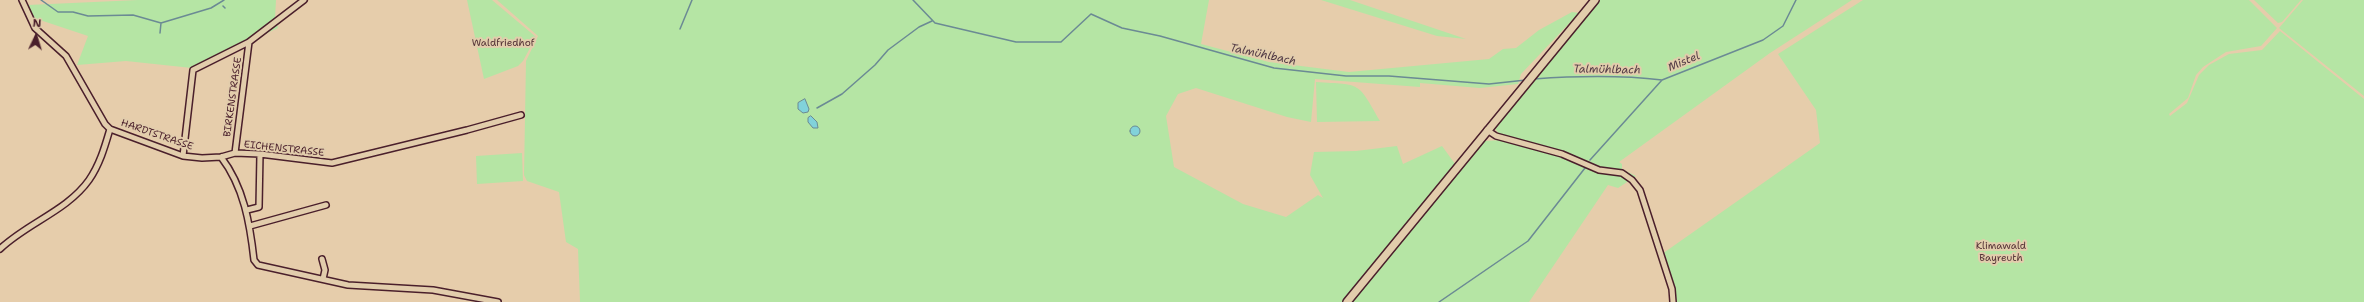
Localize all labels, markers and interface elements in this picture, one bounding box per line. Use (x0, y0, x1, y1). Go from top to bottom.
north arrow (16, 16, 56, 56)
text: N (32, 16, 42, 31)
park label: Waldfriedhof (472, 37, 534, 49)
water label: Talmühlbach (1229, 42, 1297, 68)
water label: Mistel (1666, 50, 1702, 74)
street label: BIRKENSTRASSE (221, 56, 245, 138)
water label: Talmühlbach (1573, 63, 1641, 77)
street label: HARDTSTRASSE (119, 117, 195, 153)
street label: EICHENSTRASSE (243, 139, 325, 159)
park label: Klimawald Bayreuth (1976, 240, 2026, 264)

